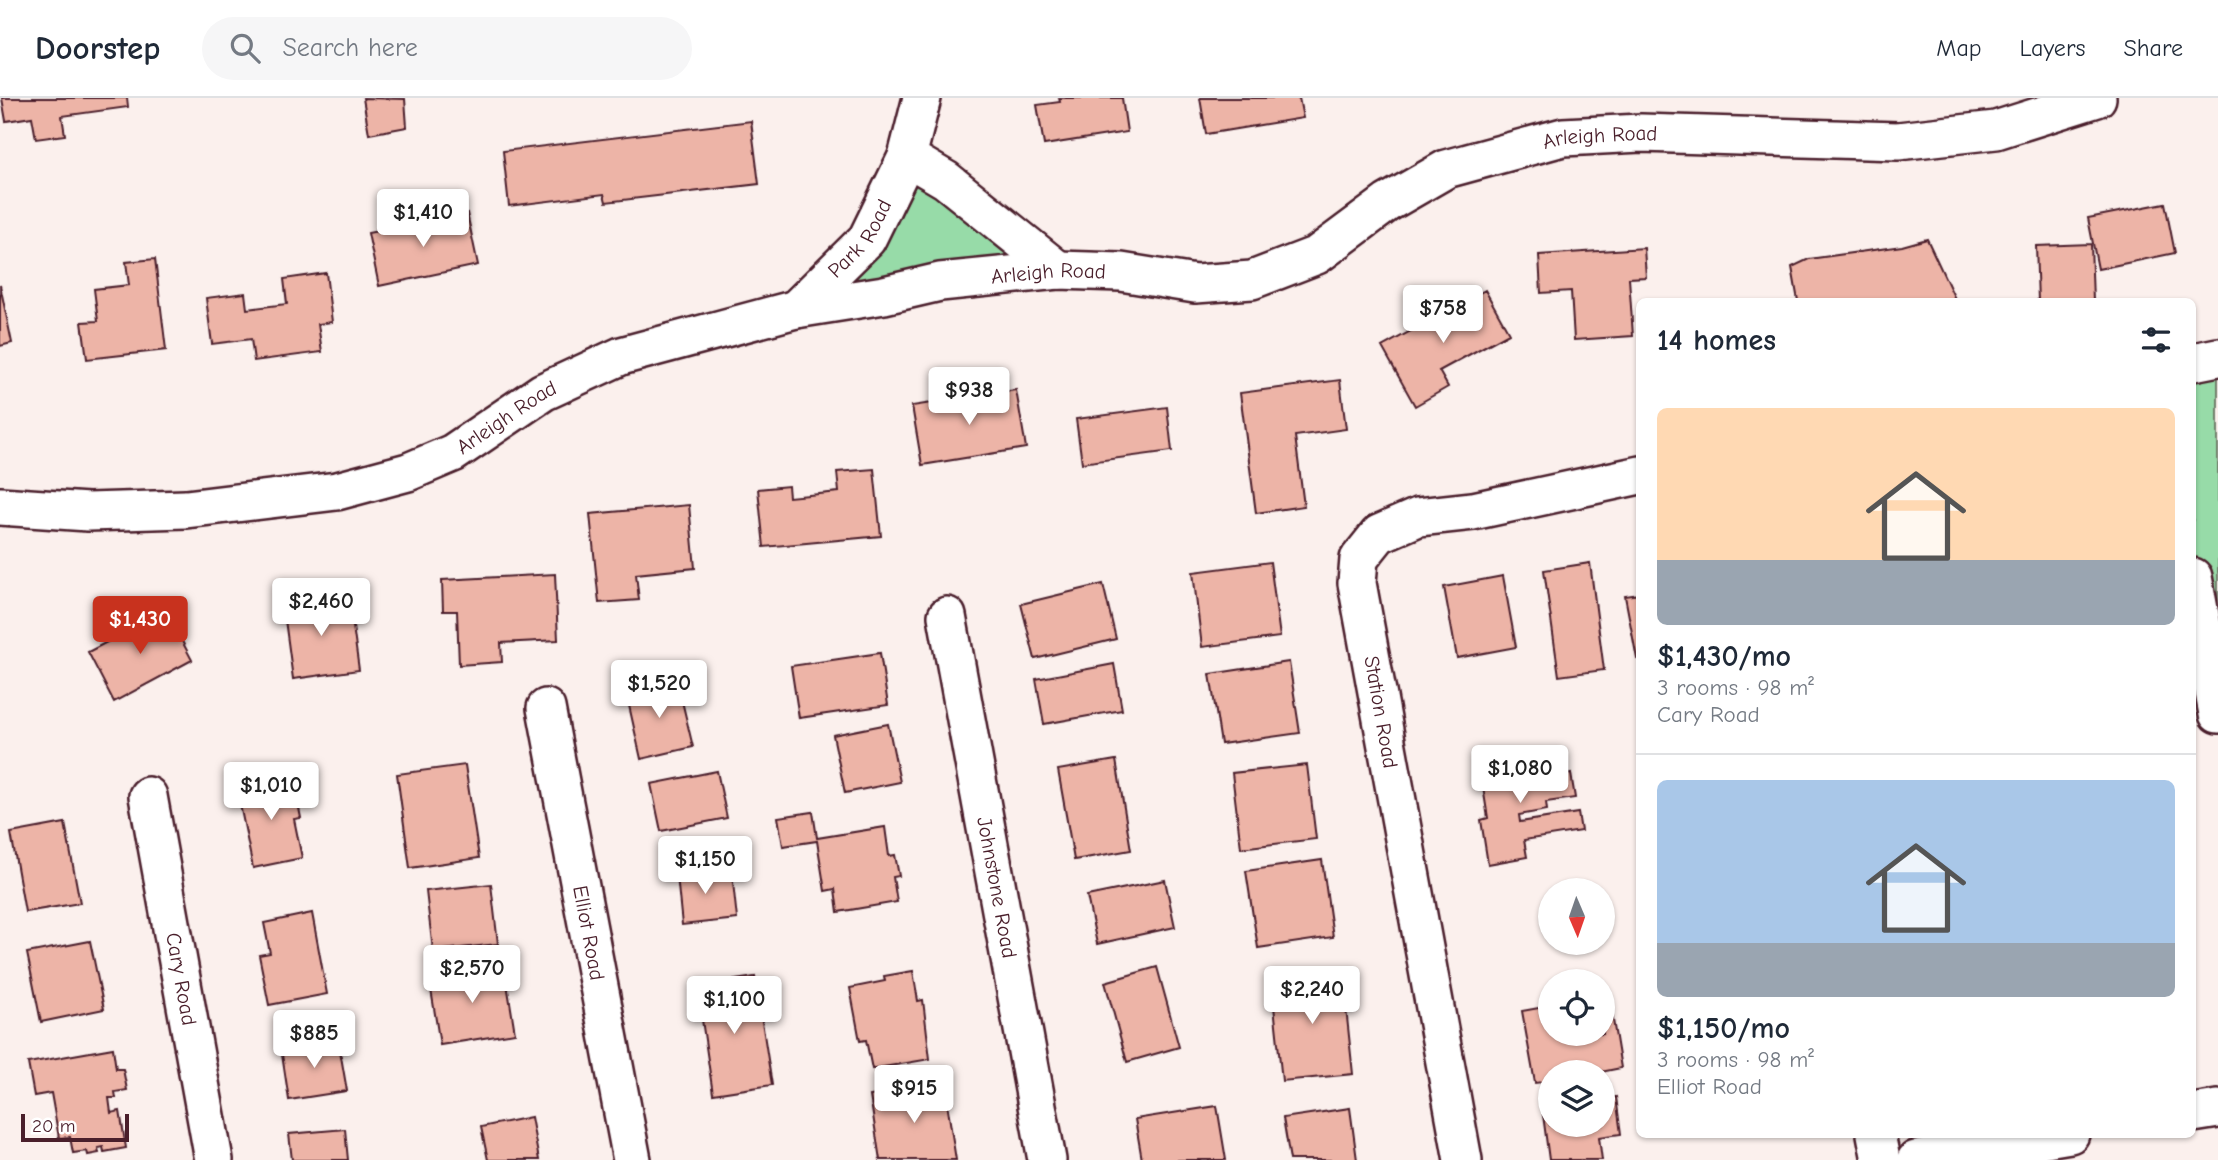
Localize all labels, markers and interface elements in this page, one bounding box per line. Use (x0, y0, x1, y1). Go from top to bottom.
search box (202, 17, 692, 80)
text: Doorstep (35, 29, 160, 67)
icon: search (226, 29, 264, 67)
text: Search here (282, 33, 418, 63)
text: Map (1936, 34, 1982, 62)
text: Layers (2020, 34, 2085, 62)
text: Share (2123, 34, 2183, 62)
street label: Arleigh Road (1540, 121, 1658, 154)
pin: $1,410 (366, 190, 480, 249)
street label: Park Road (823, 195, 896, 283)
text: $1,410 (393, 198, 453, 225)
street label: Arleigh Road (990, 258, 1106, 289)
pin: $758 (1402, 286, 1484, 345)
text: $758 (1419, 294, 1467, 321)
icon: filters (2137, 321, 2175, 359)
text: 14 homes (1657, 323, 1776, 358)
pin: $938 (928, 368, 1010, 427)
street label: Arleigh Road (452, 376, 560, 459)
text: $938 (945, 376, 994, 403)
icon: home (1853, 453, 1979, 579)
pin: $2,460 (264, 578, 378, 638)
text: $2,460 (288, 587, 354, 614)
pin: $1,430 (83, 596, 197, 656)
text: $1,430 (109, 605, 171, 632)
text: $1,430/mo (1657, 639, 1791, 674)
street label: Station Road (1359, 654, 1403, 770)
pin: $1,520 (602, 660, 716, 720)
text: $1,520 (627, 669, 691, 696)
text: 3 rooms · 98 m² (1657, 674, 1814, 701)
text: Cary Road (1657, 701, 1760, 728)
pin: $1,080 (1463, 746, 1577, 805)
text: $1,080 (1487, 754, 1553, 781)
pin: $1,010 (214, 762, 328, 822)
text: $1,010 (240, 771, 302, 798)
street label: Johnstone Road (972, 815, 1022, 960)
icon: home (1853, 825, 1979, 951)
pin: $1,150 (648, 836, 762, 896)
text: $1,150 (674, 845, 736, 872)
north arrow (1538, 878, 1615, 956)
map controls (1538, 878, 1615, 1137)
street label: Elliot Road (568, 884, 610, 982)
street label: Cary Road (161, 931, 201, 1027)
pin: $2,570 (415, 946, 529, 1005)
text: $2,570 (439, 954, 505, 981)
pin: $2,240 (1255, 967, 1369, 1026)
button: locate (1538, 969, 1615, 1046)
text: $2,240 (1280, 975, 1344, 1002)
pin: $1,100 (677, 976, 791, 1036)
text: $1,100 (703, 985, 765, 1012)
pin: $885 (273, 1010, 355, 1070)
text: $1,150/mo (1657, 1011, 1790, 1046)
text: $885 (289, 1019, 339, 1046)
text: 3 rooms · 98 m² (1657, 1046, 1814, 1073)
button: layers (1538, 1060, 1615, 1137)
pin: $915 (873, 1066, 955, 1125)
text: Elliot Road (1657, 1073, 1762, 1100)
text: $915 (890, 1074, 938, 1101)
scale bar (21, 1111, 130, 1143)
text: 20 m (32, 1115, 76, 1137)

